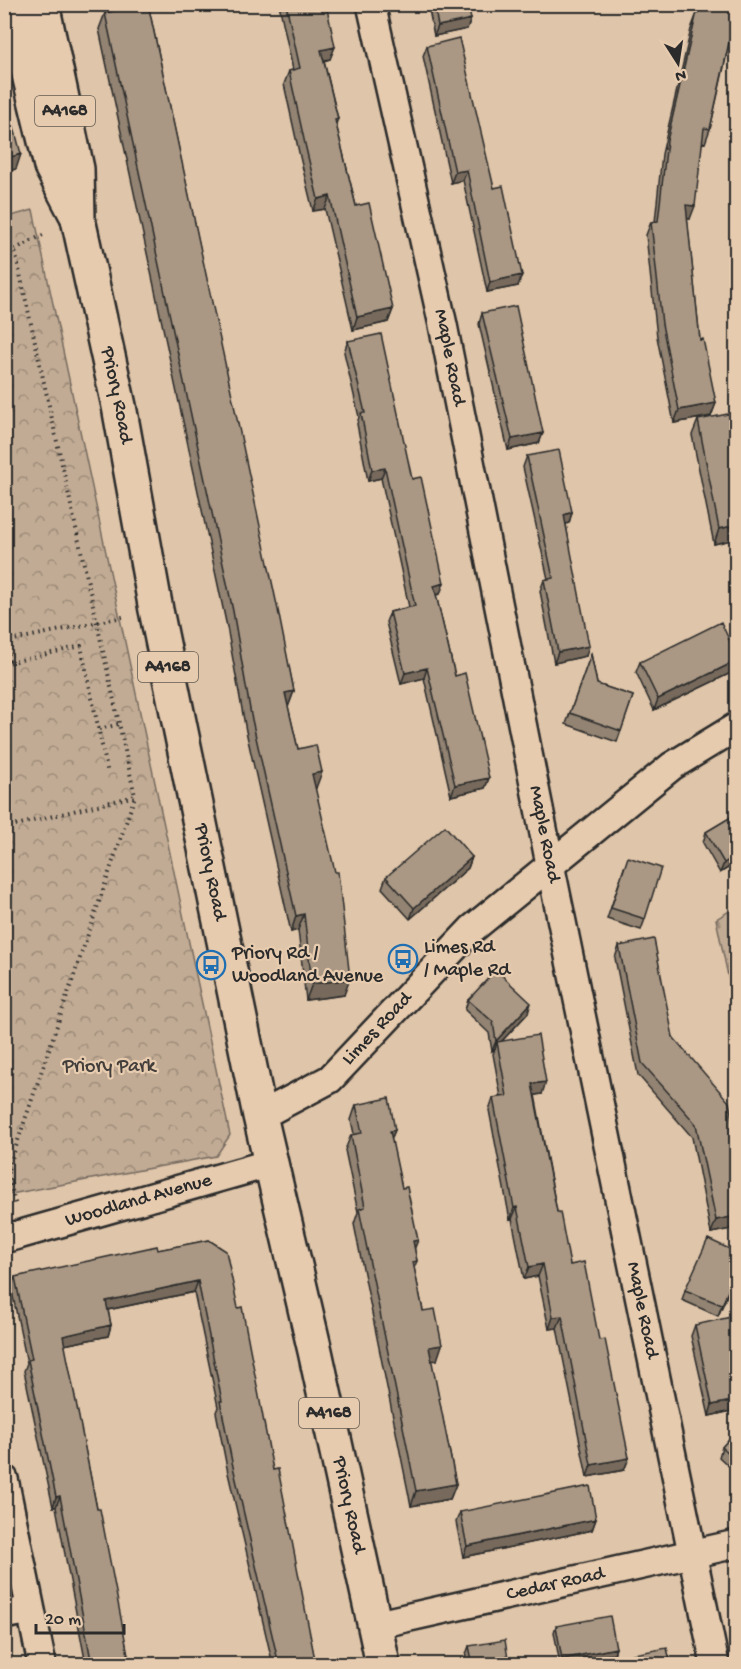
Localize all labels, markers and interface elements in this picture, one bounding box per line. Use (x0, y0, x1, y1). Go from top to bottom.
north arrow (648, 33, 708, 93)
text: N (673, 64, 687, 85)
road number: A4168 (35, 96, 95, 126)
street label: Maple Road (428, 307, 471, 410)
street label: Priory Road (95, 344, 138, 448)
road number: A4168 (138, 652, 198, 682)
street label: Maple Road (523, 784, 565, 887)
street label: Priory Road (189, 821, 231, 925)
place label: Limes Rd / Maple Rd (424, 937, 512, 983)
place label: Priory Rd / Woodland Avenue (231, 943, 384, 989)
bus stop icon: Limes Rd / Maple Rd (387, 943, 419, 975)
bus stop icon: Priory Rd / Woodland Avenue (195, 949, 227, 981)
street label: Limes Road (337, 986, 419, 1070)
park label: Priory Park (62, 1056, 157, 1079)
street label: Woodland Avenue (63, 1169, 215, 1232)
street label: Maple Road (621, 1260, 664, 1363)
road number: A4168 (299, 1398, 359, 1428)
street label: Priory Road (327, 1454, 371, 1558)
street label: Cedar Road (504, 1562, 609, 1606)
scale bar (36, 1597, 124, 1635)
text: 20 m (45, 1610, 81, 1631)

